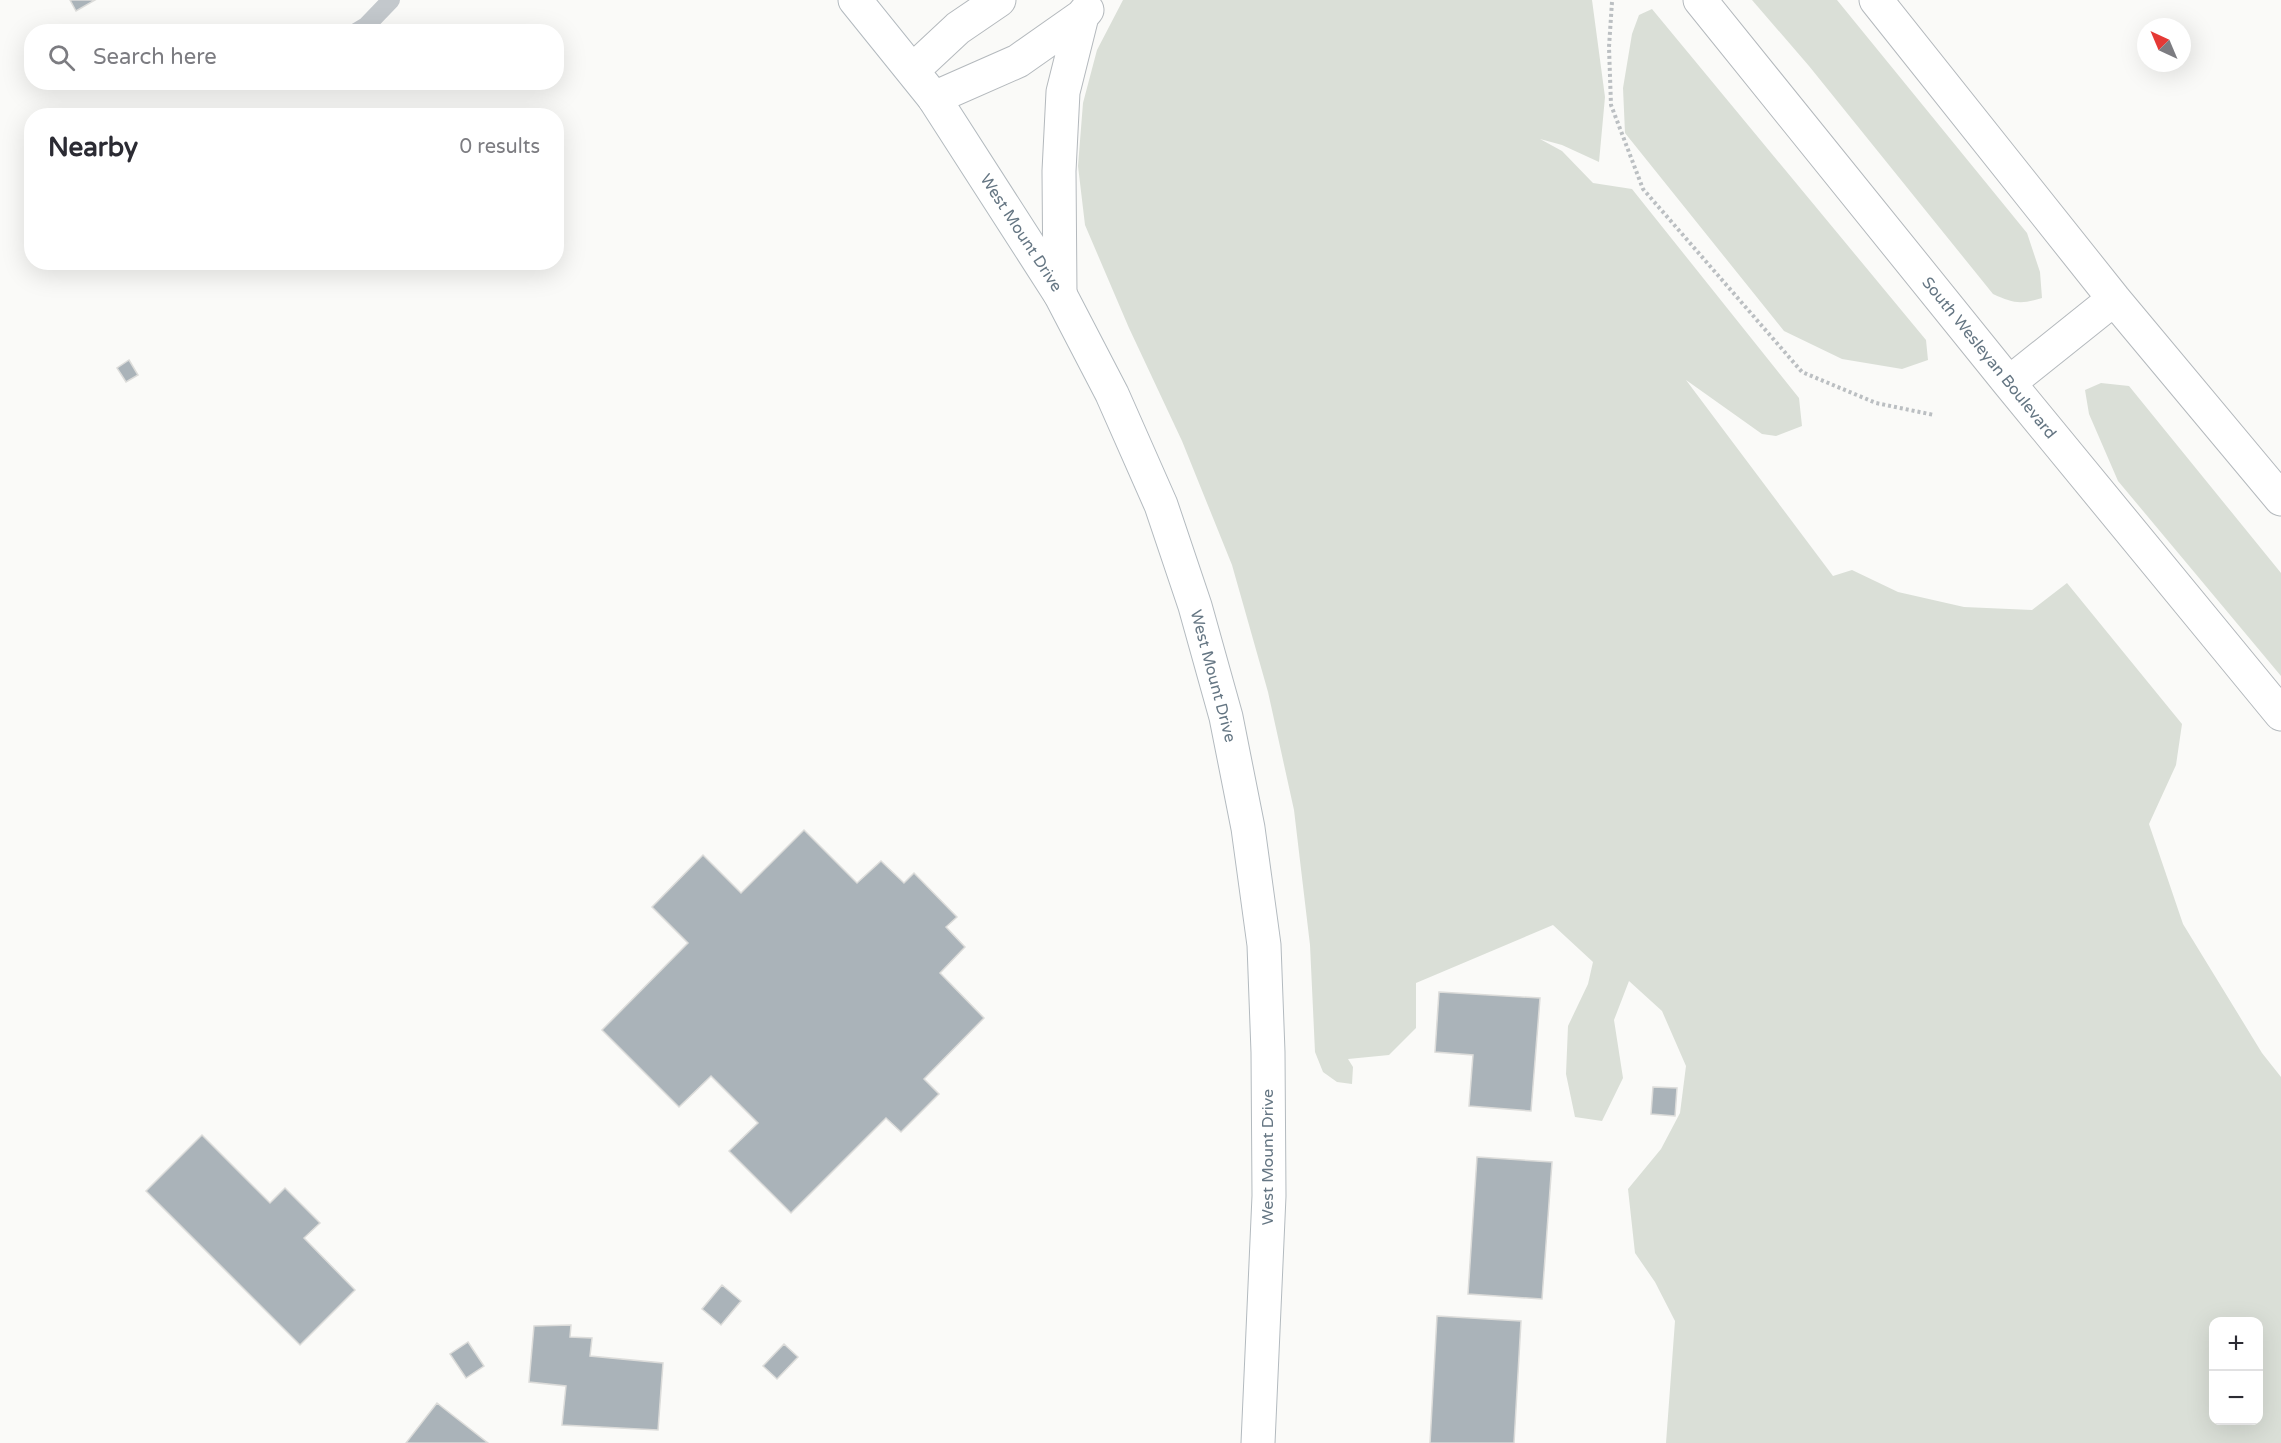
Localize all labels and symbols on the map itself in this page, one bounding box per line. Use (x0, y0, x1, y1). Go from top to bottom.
north arrow (2137, 18, 2191, 72)
street label: West Mount Drive (975, 170, 1067, 296)
street label: South Wesleyan Boulevard (1917, 273, 2061, 443)
street label: West Mount Drive (1186, 608, 1240, 744)
street label: West Mount Drive (1258, 1089, 1278, 1225)

